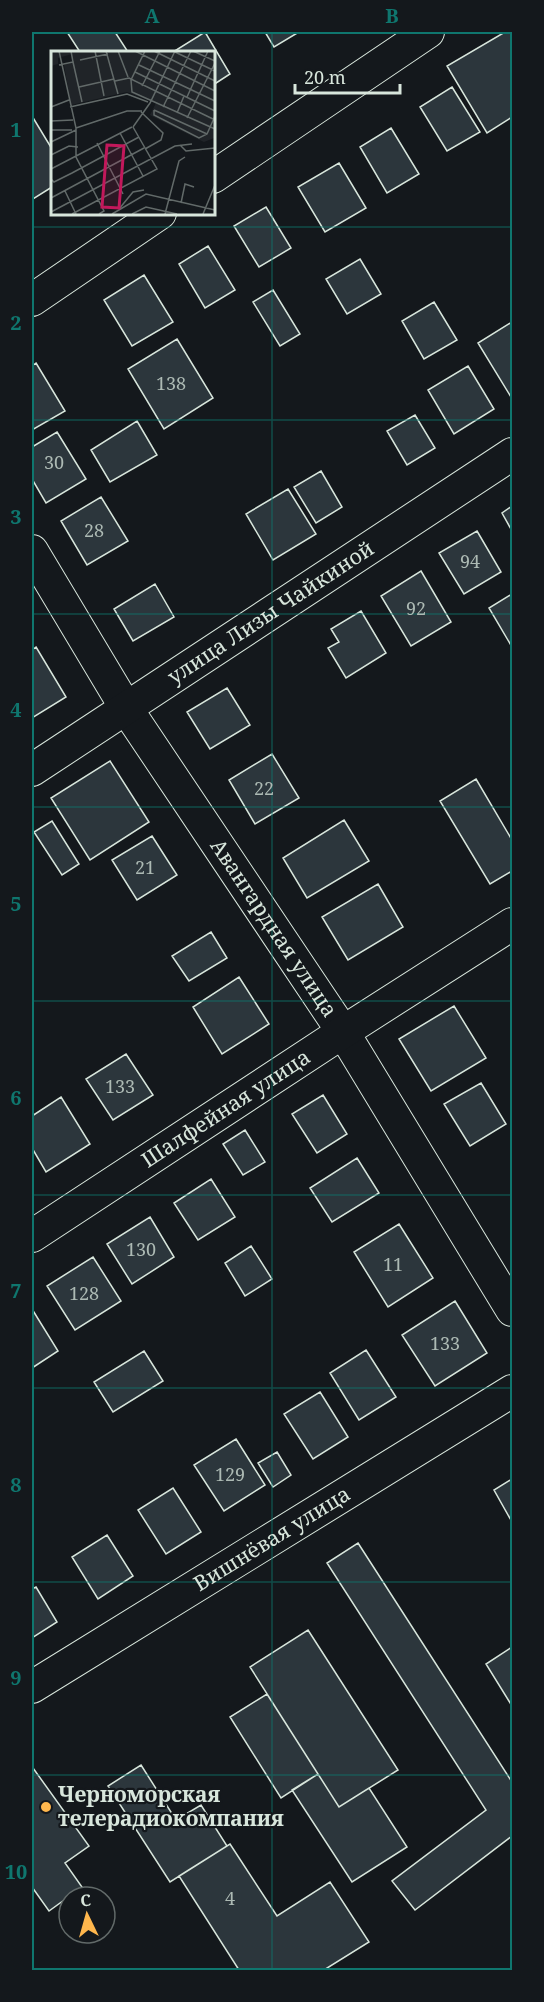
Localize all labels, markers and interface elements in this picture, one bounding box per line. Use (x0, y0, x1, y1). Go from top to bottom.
text: A (144, 2, 160, 29)
text: B (385, 2, 399, 29)
inset map (51, 51, 214, 214)
scale bar (295, 57, 400, 95)
text: 20 m (304, 65, 346, 89)
text: 1 (10, 116, 22, 143)
text: 2 (10, 309, 22, 336)
house number: 138 (156, 371, 186, 395)
house number: 30 (44, 450, 64, 474)
text: 3 (10, 503, 22, 530)
house number: 28 (84, 518, 104, 542)
street label: улица Лизы Чайкиной (162, 534, 379, 690)
house number: 94 (460, 549, 480, 573)
house number: 92 (406, 596, 426, 620)
text: 4 (10, 696, 22, 723)
house number: 22 (254, 776, 274, 800)
street label: Авангардная улица (204, 833, 344, 1022)
house number: 21 (135, 855, 155, 879)
text: 5 (10, 890, 22, 917)
street label: Шалфейная улица (136, 1042, 315, 1174)
house number: 133 (105, 1074, 135, 1098)
text: 6 (10, 1084, 22, 1111)
house number: 130 (126, 1237, 156, 1261)
house number: 11 (383, 1252, 403, 1276)
text: 7 (10, 1277, 22, 1304)
house number: 128 (69, 1281, 99, 1305)
house number: 133 (430, 1331, 460, 1355)
house number: 129 (215, 1462, 245, 1486)
text: 8 (10, 1471, 22, 1498)
street label: Вишнёвая улица (188, 1479, 355, 1597)
text: 9 (10, 1664, 22, 1691)
place label: Черноморская телерадиокомпания (58, 1780, 284, 1832)
marker: Черноморская телерадиокомпания (39, 1800, 53, 1814)
text: 10 (5, 1858, 27, 1885)
north arrow (57, 1885, 117, 1945)
house number: 4 (225, 1886, 235, 1910)
text: С (79, 1889, 92, 1911)

